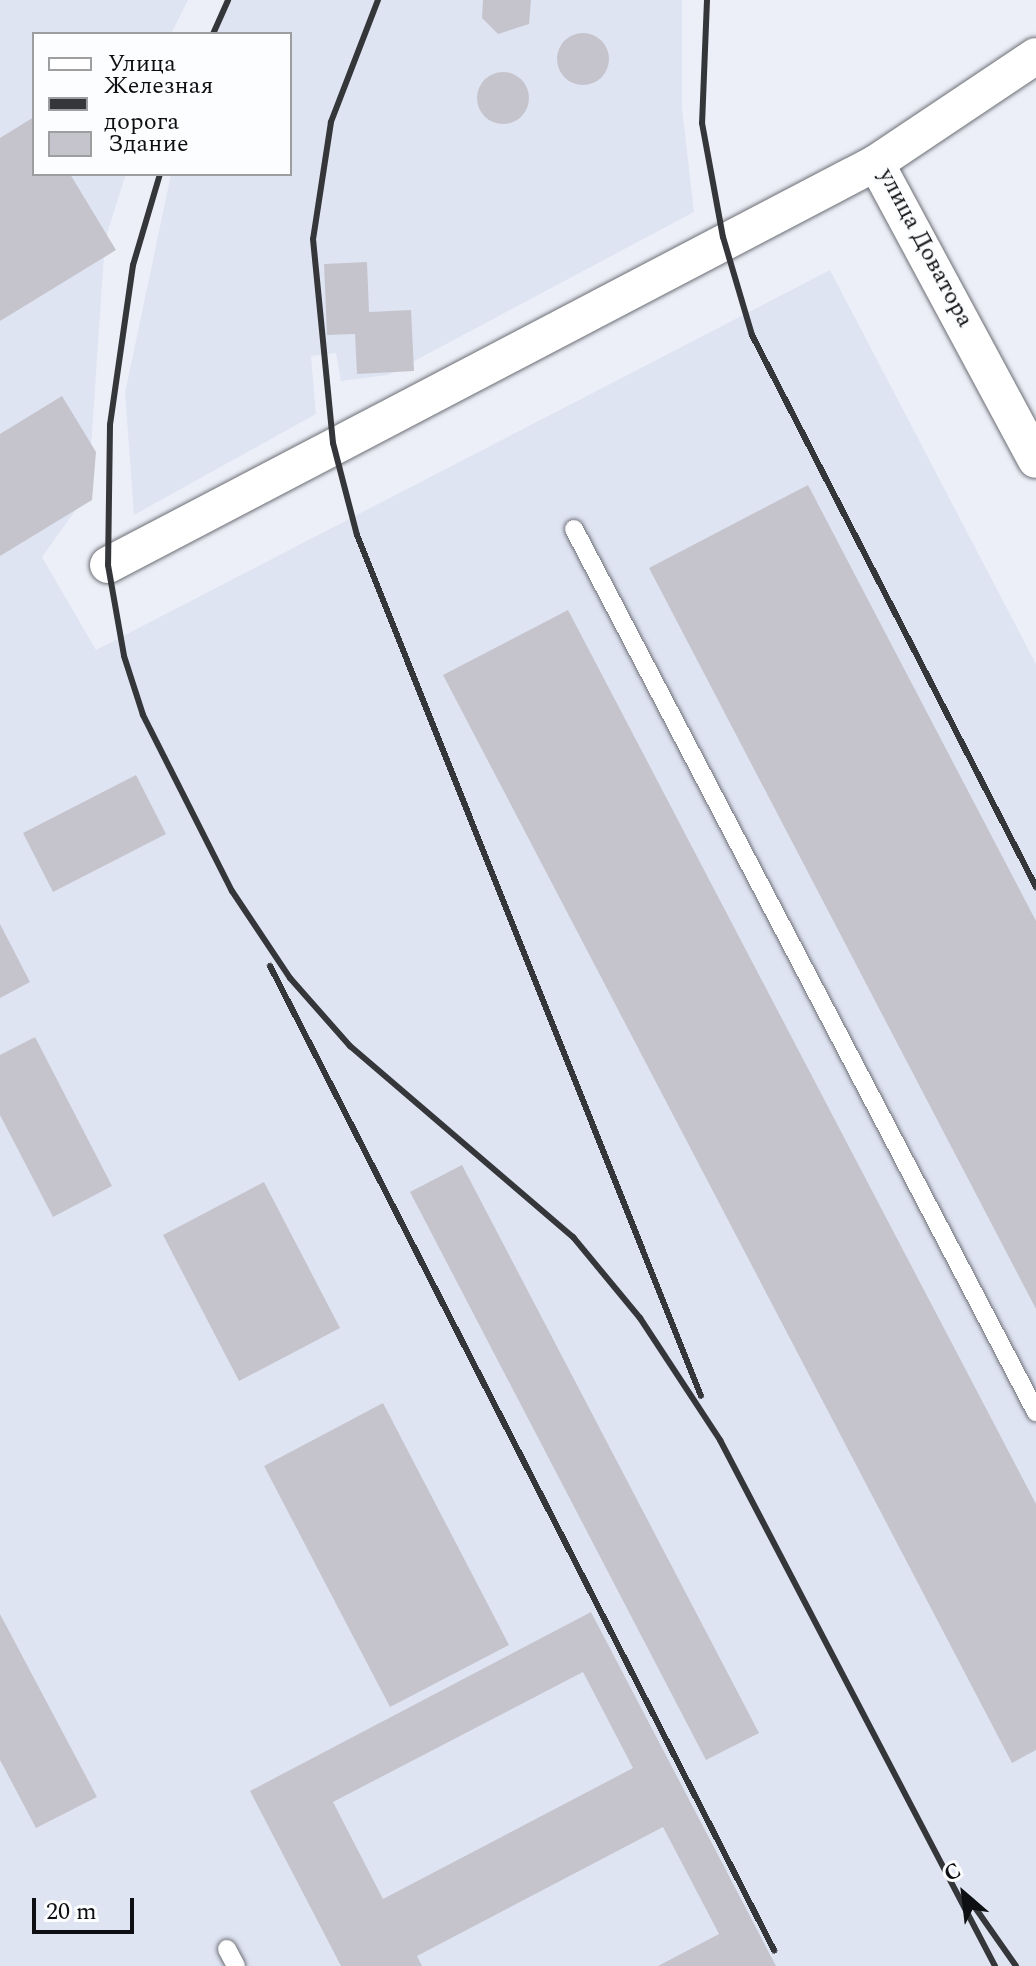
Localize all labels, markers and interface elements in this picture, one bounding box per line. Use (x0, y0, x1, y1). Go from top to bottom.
legend (32, 32, 292, 176)
text: Улица (108, 46, 176, 82)
text: Железная дорога (104, 68, 213, 140)
text: Здание (108, 126, 189, 162)
street label: улица Доватора (871, 164, 979, 332)
north arrow (924, 1854, 1004, 1934)
text: С (938, 1854, 967, 1891)
scale bar (36, 1882, 138, 1932)
text: 20 m (46, 1894, 97, 1930)

